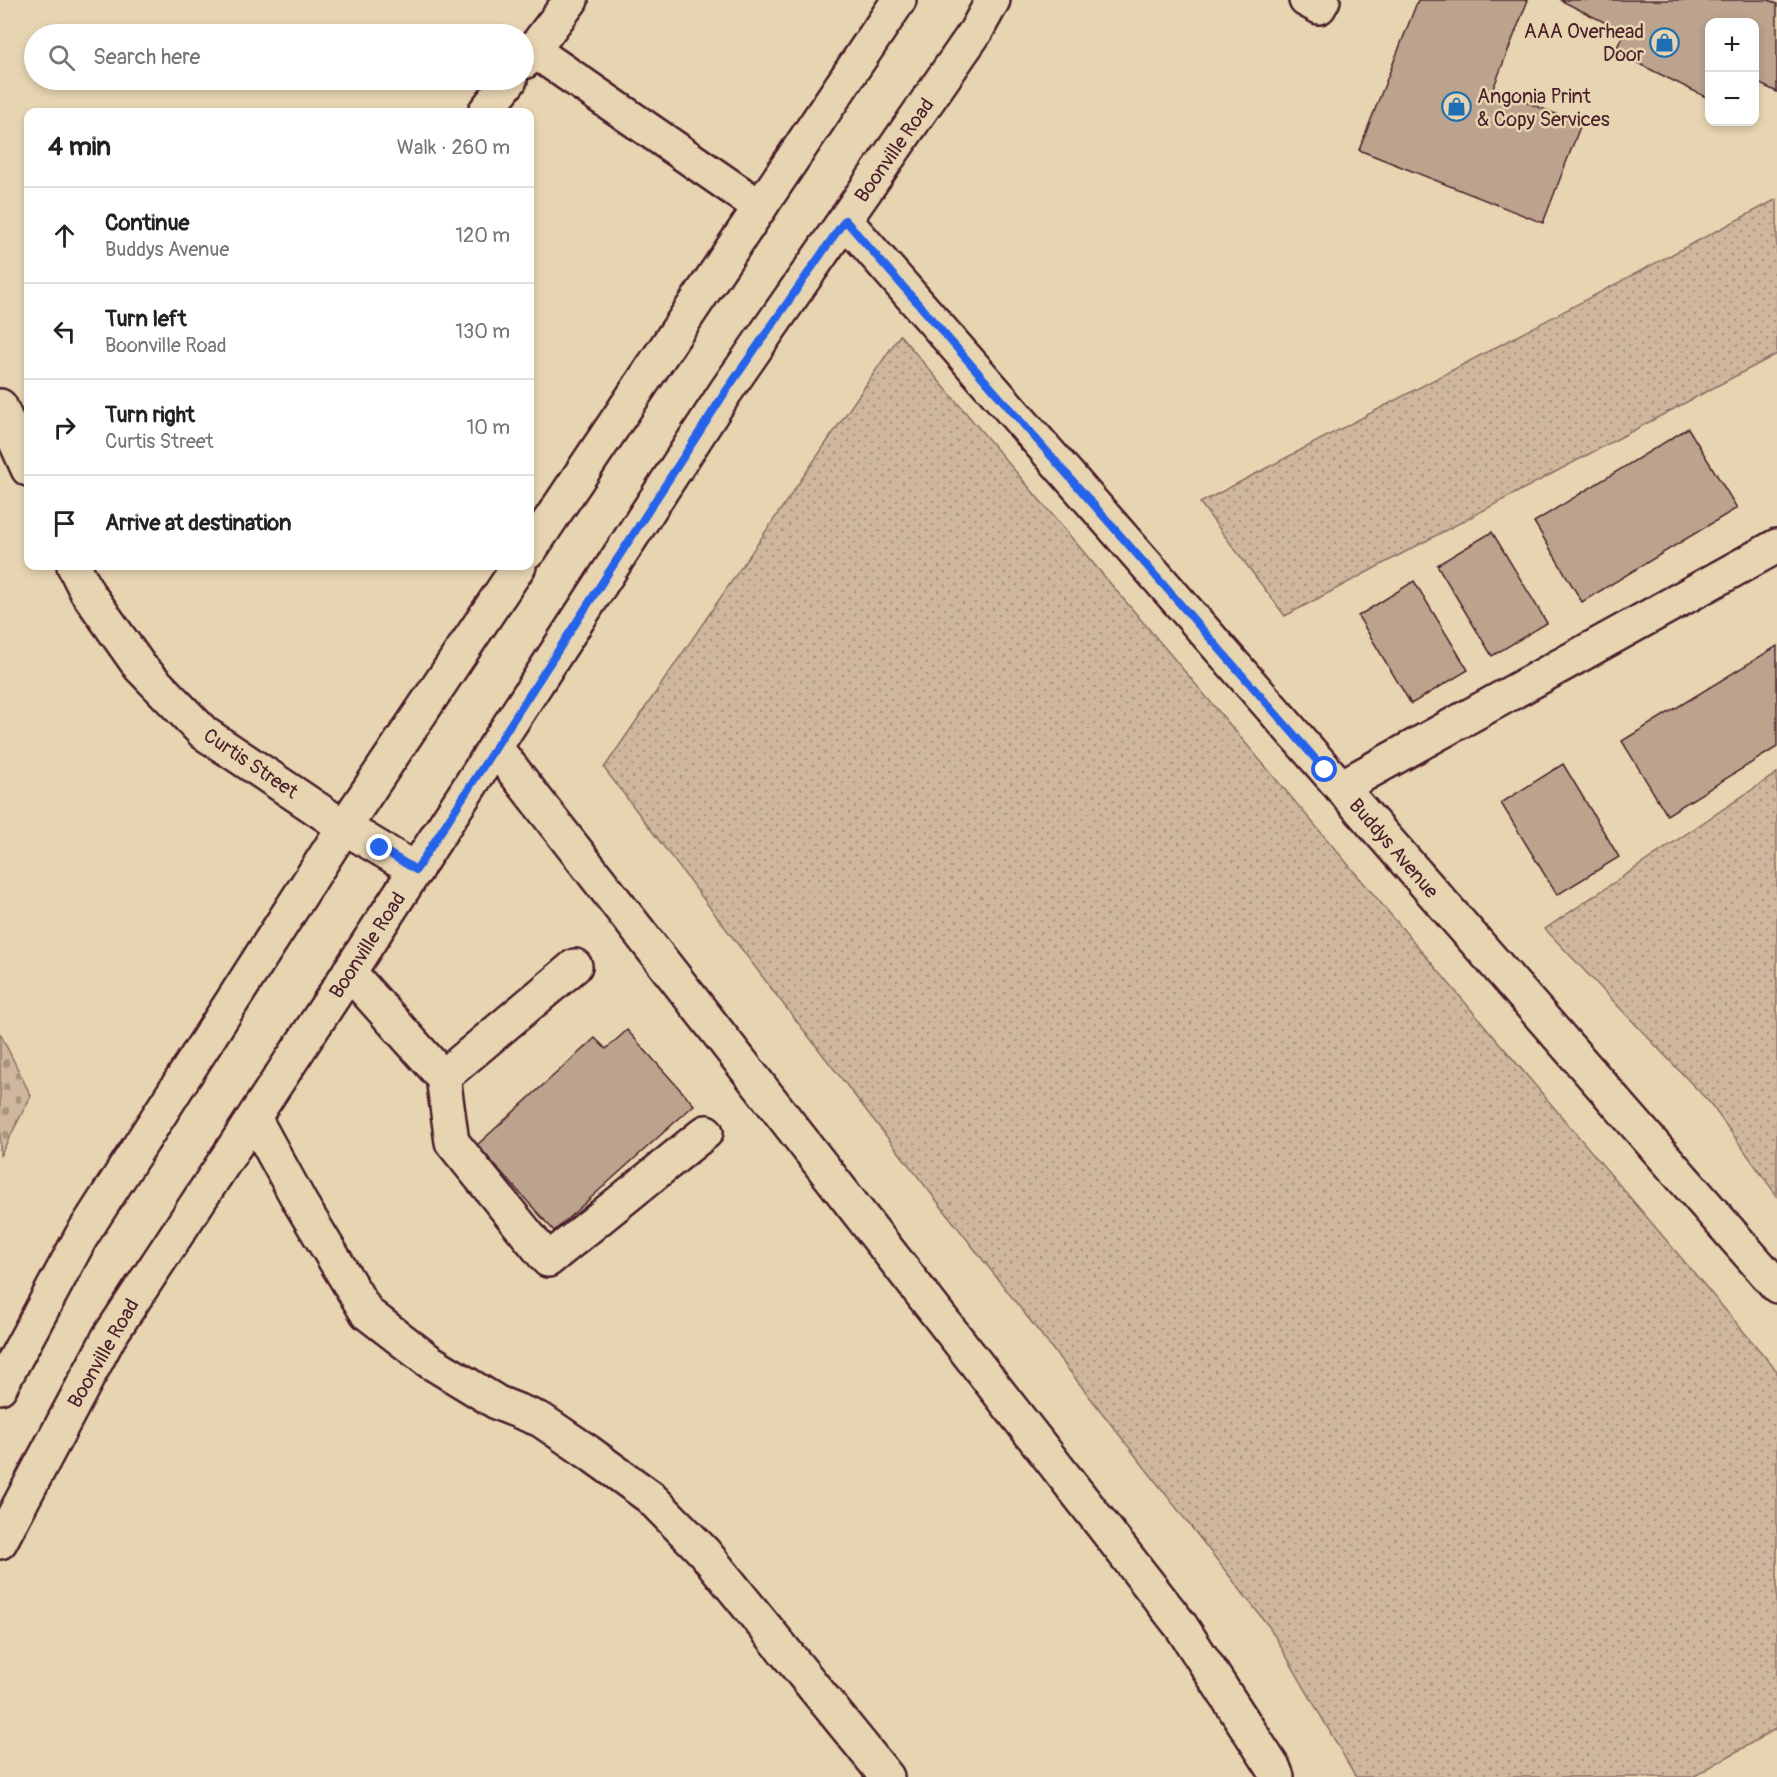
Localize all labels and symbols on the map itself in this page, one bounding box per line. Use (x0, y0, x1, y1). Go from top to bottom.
place label: AAA Overhead Door (1524, 19, 1644, 67)
shop icon: AAA Overhead Door (1649, 26, 1681, 58)
place label: Angonia Print & Copy Services (1477, 84, 1610, 132)
shop icon: Angonia Print & Copy Services (1440, 91, 1472, 123)
street label: Boonville Road (849, 93, 940, 207)
street label: Curtis Street (199, 723, 304, 805)
route start (1311, 756, 1337, 782)
street label: Buddys Avenue (1343, 793, 1444, 904)
route end (366, 834, 392, 860)
street label: Boonville Road (324, 887, 411, 1003)
street label: Boonville Road (62, 1294, 145, 1412)

